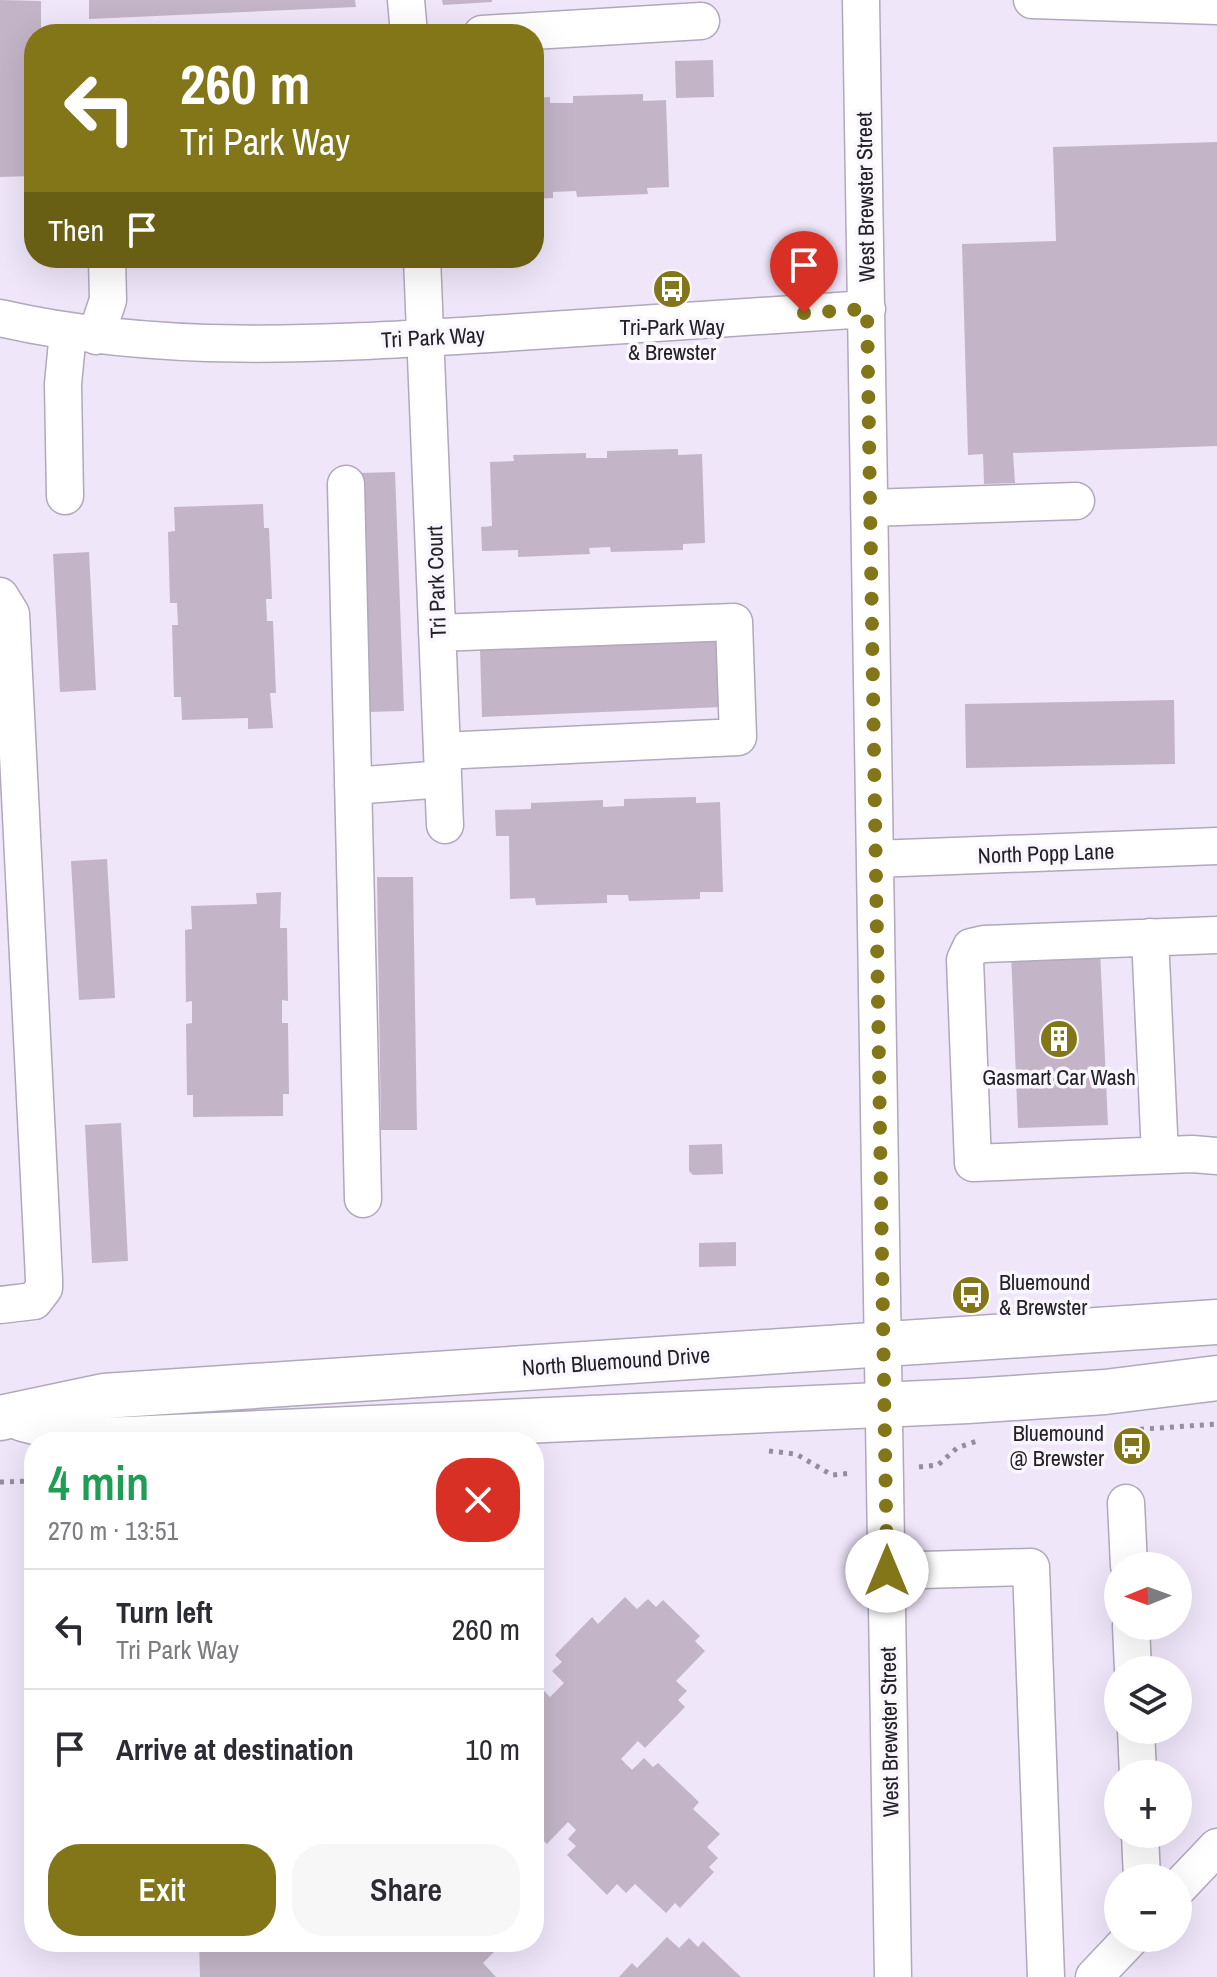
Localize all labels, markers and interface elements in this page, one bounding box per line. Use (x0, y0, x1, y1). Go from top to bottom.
text: 260 m (180, 46, 310, 121)
icon: left (48, 56, 152, 160)
street label: West Brewster Street (849, 112, 881, 282)
text: Tri Park Way (180, 118, 350, 166)
icon: arrive (120, 208, 164, 252)
text: Then (48, 210, 104, 250)
pin (770, 231, 838, 313)
icon: arrive (782, 243, 826, 287)
bus stop icon: Tri-Park Way & Brewster (651, 268, 693, 310)
place label: Tri-Park Way & Brewster (620, 312, 724, 367)
street label: Tri Park Way (380, 319, 486, 355)
street label: Tri Park Court (419, 525, 453, 639)
street label: North Popp Lane (977, 836, 1115, 870)
building icon: Gasmart Car Wash (1038, 1018, 1080, 1060)
place label: Gasmart Car Wash (982, 1062, 1136, 1092)
place label: Bluemound & Brewster (999, 1267, 1090, 1322)
bus stop icon: Bluemound & Brewster (950, 1274, 992, 1316)
street label: North Bluemound Drive (521, 1339, 711, 1383)
place label: Bluemound @ Brewster (1010, 1418, 1104, 1473)
bus stop icon: Bluemound @ Brewster (1111, 1425, 1153, 1467)
text: 4 min (48, 1450, 149, 1515)
button: close (436, 1458, 520, 1542)
text: 270 m · 13:51 (48, 1513, 178, 1548)
position arrow (845, 1529, 929, 1613)
north arrow (1104, 1552, 1192, 1640)
map controls (1104, 1552, 1192, 1952)
text: Turn left (116, 1592, 213, 1632)
icon: left (48, 1607, 92, 1651)
text: 260 m (452, 1609, 520, 1649)
text: Tri Park Way (116, 1632, 239, 1667)
street label: West Brewster Street (873, 1647, 905, 1817)
button: layers (1104, 1656, 1192, 1744)
icon: arrive (48, 1727, 92, 1771)
text: Arrive at destination (116, 1729, 354, 1769)
text: 10 m (465, 1729, 520, 1769)
button: + (1104, 1760, 1192, 1848)
button: Exit (48, 1844, 276, 1936)
button: Share (292, 1844, 520, 1936)
button: − (1104, 1864, 1192, 1952)

